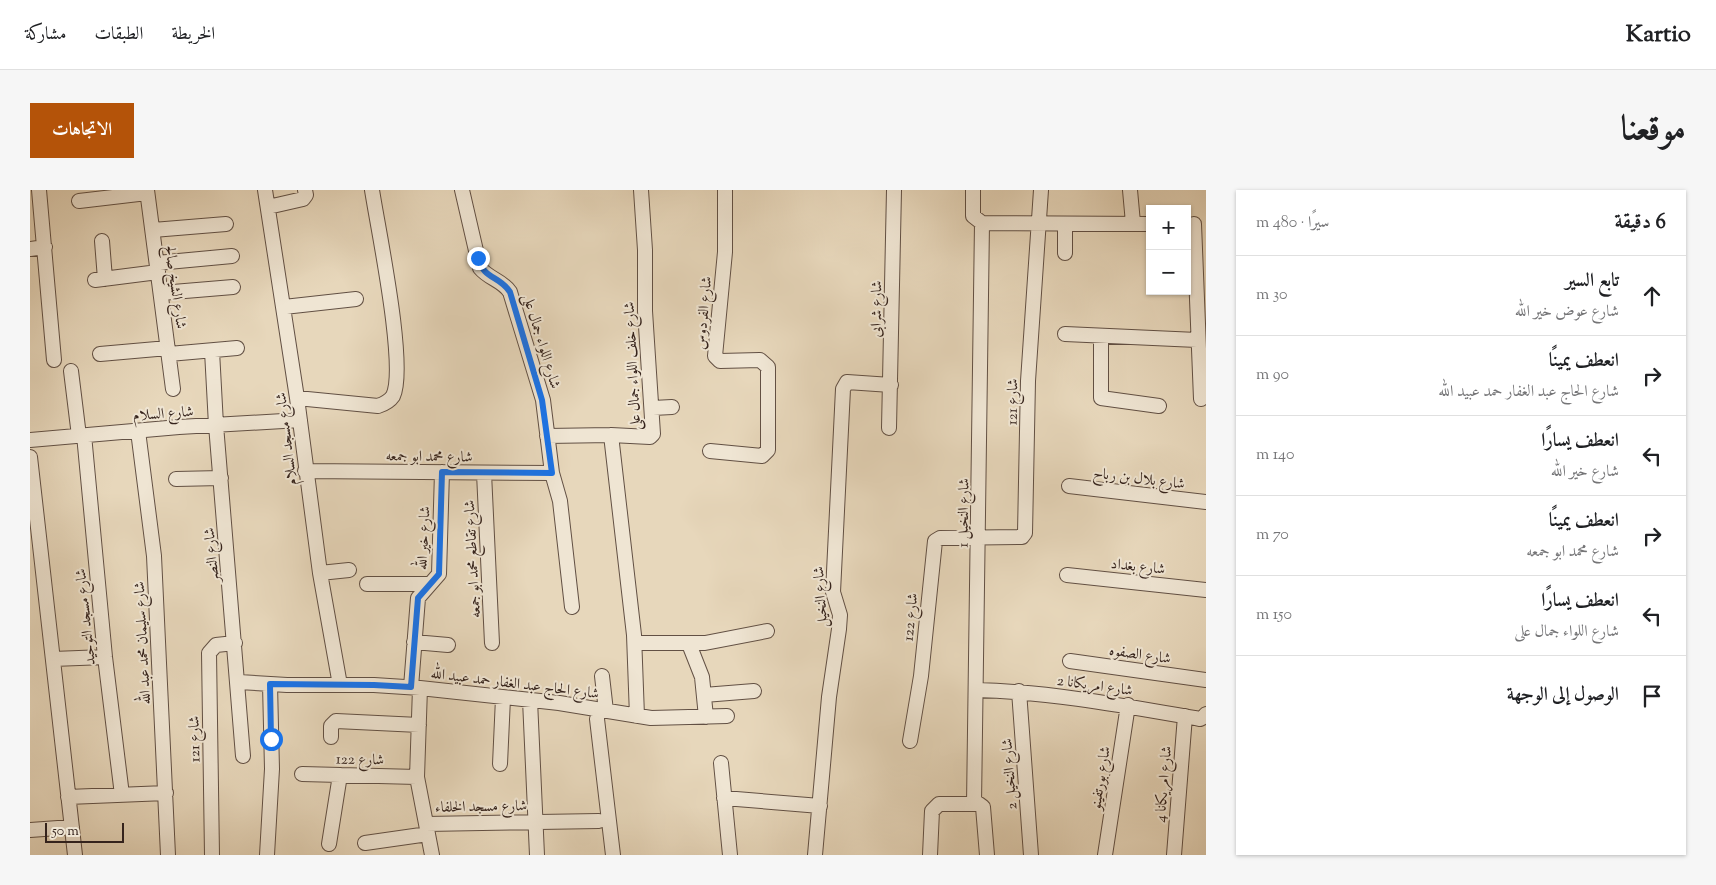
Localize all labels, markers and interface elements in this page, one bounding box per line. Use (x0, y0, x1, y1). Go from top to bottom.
text: Kartio (1626, 18, 1691, 52)
text: مشاركة (25, 22, 66, 48)
text: الطبقات (94, 22, 143, 48)
text: الخريطة (171, 22, 215, 48)
button: الاتجاهات (30, 103, 134, 158)
text: موقعنا (1621, 105, 1686, 156)
map controls (1146, 205, 1191, 295)
button: + (1146, 205, 1191, 250)
text: 6 دقيقة (1614, 208, 1666, 238)
text: سيرًا · 480 m (1256, 212, 1329, 235)
street label: شارع الشيخ صالح (156, 244, 191, 331)
route end (467, 247, 490, 270)
button: − (1146, 250, 1191, 295)
text: تابع السير (1565, 268, 1619, 295)
street label: شارع الفردوس (691, 276, 719, 351)
street label: شارع شرابى (867, 280, 889, 338)
icon: ahead (1638, 282, 1666, 310)
text: 30 m (1256, 284, 1287, 307)
street label: شارع اللواء جمال على (515, 291, 565, 392)
street label: شارع خلف اللواء جمال على (620, 301, 648, 431)
text: شارع عوض خير الله (1515, 301, 1619, 324)
text: انعطف يمينًا (1549, 348, 1619, 375)
icon: right (1638, 362, 1666, 390)
text: 90 m (1256, 364, 1289, 387)
street label: شارع 121 (1003, 379, 1025, 425)
text: شارع الحاج عبد الغفار حمد عبيد الله (1438, 381, 1619, 404)
street label: شارع مسجد السلام (271, 391, 305, 486)
street label: شارع السلام (132, 402, 194, 428)
text: انعطف يسارًا (1541, 428, 1619, 455)
icon: left (1638, 442, 1666, 470)
text: 140 m (1256, 444, 1294, 467)
street label: شارع محمد ابو جمعه (385, 446, 473, 470)
text: شارع خير الله (1551, 461, 1619, 484)
street label: شارع بلال بن رباح (1091, 463, 1186, 497)
street label: شارع النخيل 1 (953, 478, 977, 548)
street label: شارع تقاطع محمد ابو جمعه (460, 499, 489, 618)
street label: شارع خير الله (409, 505, 438, 571)
text: انعطف يمينًا (1549, 508, 1619, 535)
icon: right (1638, 522, 1666, 550)
text: 70 m (1256, 524, 1289, 547)
street label: شارع النصر (200, 527, 227, 585)
text: شارع محمد ابو جمعه (1526, 541, 1619, 564)
street label: شارع بغداد (1109, 554, 1166, 582)
street label: شارع النخيل (809, 566, 835, 628)
street label: شارع مسجد التوحيد (71, 567, 103, 666)
street label: شارع سليمان محمد عبد الله (127, 581, 158, 705)
text: انعطف يسارًا (1541, 588, 1619, 615)
street label: شارع 122 (899, 592, 925, 642)
icon: left (1638, 602, 1666, 630)
text: 150 m (1256, 604, 1292, 627)
text: شارع اللواء جمال على (1514, 621, 1619, 644)
street label: شارع الصفوه (1107, 641, 1172, 671)
street label: شارع الحاج عبد الغفار حمد عبيد الله (429, 661, 601, 706)
street label: شارع امريكانا 2 (1055, 671, 1134, 703)
text: الوصول إلى الوجهة (1507, 682, 1619, 709)
icon: arrive (1638, 682, 1666, 710)
street label: شارع 121 (185, 716, 207, 762)
route start (260, 728, 283, 751)
street label: شارع النخيل 2 (998, 737, 1024, 810)
street label: شارع بورتفينو (1086, 745, 1118, 814)
street label: شارع امريكانا 4 (1151, 745, 1179, 823)
street label: شارع 122 (336, 750, 384, 772)
street label: شارع مسجد الخلفاء (435, 796, 527, 820)
scale bar (45, 820, 124, 843)
text: 50 m (52, 822, 79, 842)

